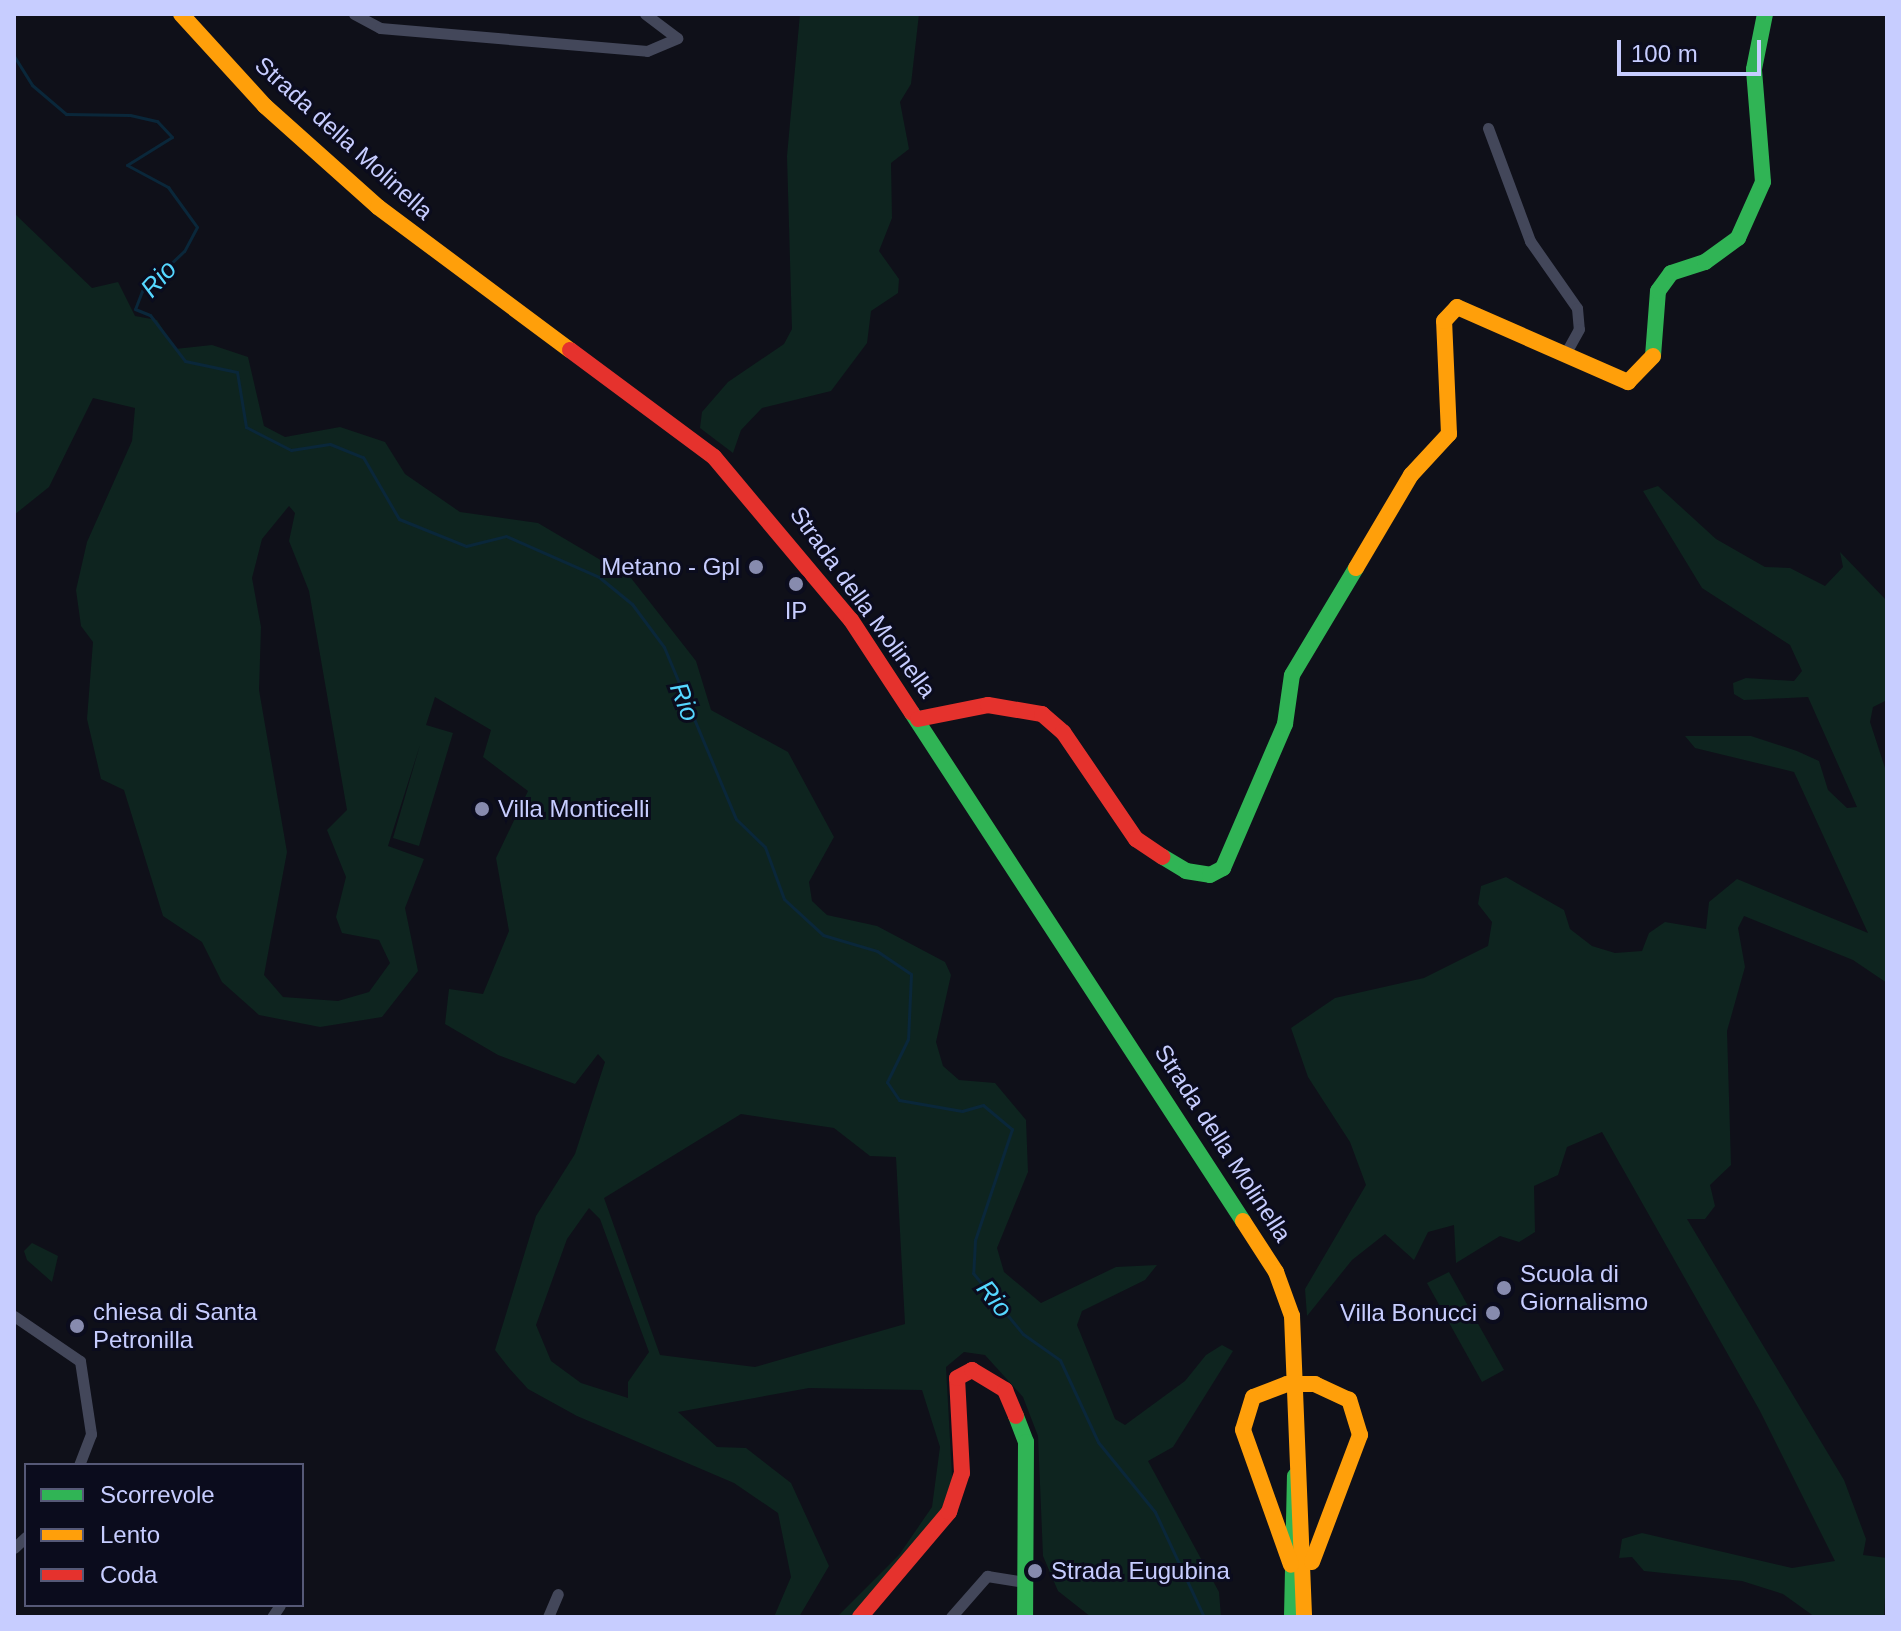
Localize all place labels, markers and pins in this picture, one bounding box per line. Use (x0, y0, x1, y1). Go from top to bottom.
place label: Metano - Gpl (601, 553, 740, 581)
marker: Metano - Gpl (747, 558, 765, 576)
marker: IP (787, 575, 805, 593)
place label: IP (785, 597, 807, 625)
place label: Villa Monticelli (498, 795, 650, 823)
marker: Villa Monticelli (473, 800, 491, 818)
place label: Scuola di Giornalismo (1520, 1260, 1648, 1316)
marker: Scuola di Giornalismo (1495, 1279, 1513, 1297)
place label: chiesa di Santa Petronilla (93, 1298, 257, 1354)
place label: Villa Bonucci (1340, 1299, 1477, 1327)
marker: Villa Bonucci (1484, 1304, 1502, 1322)
marker: chiesa di Santa Petronilla (68, 1317, 86, 1335)
place label: Strada Eugubina (1051, 1557, 1230, 1585)
marker: Strada Eugubina (1026, 1562, 1044, 1580)

